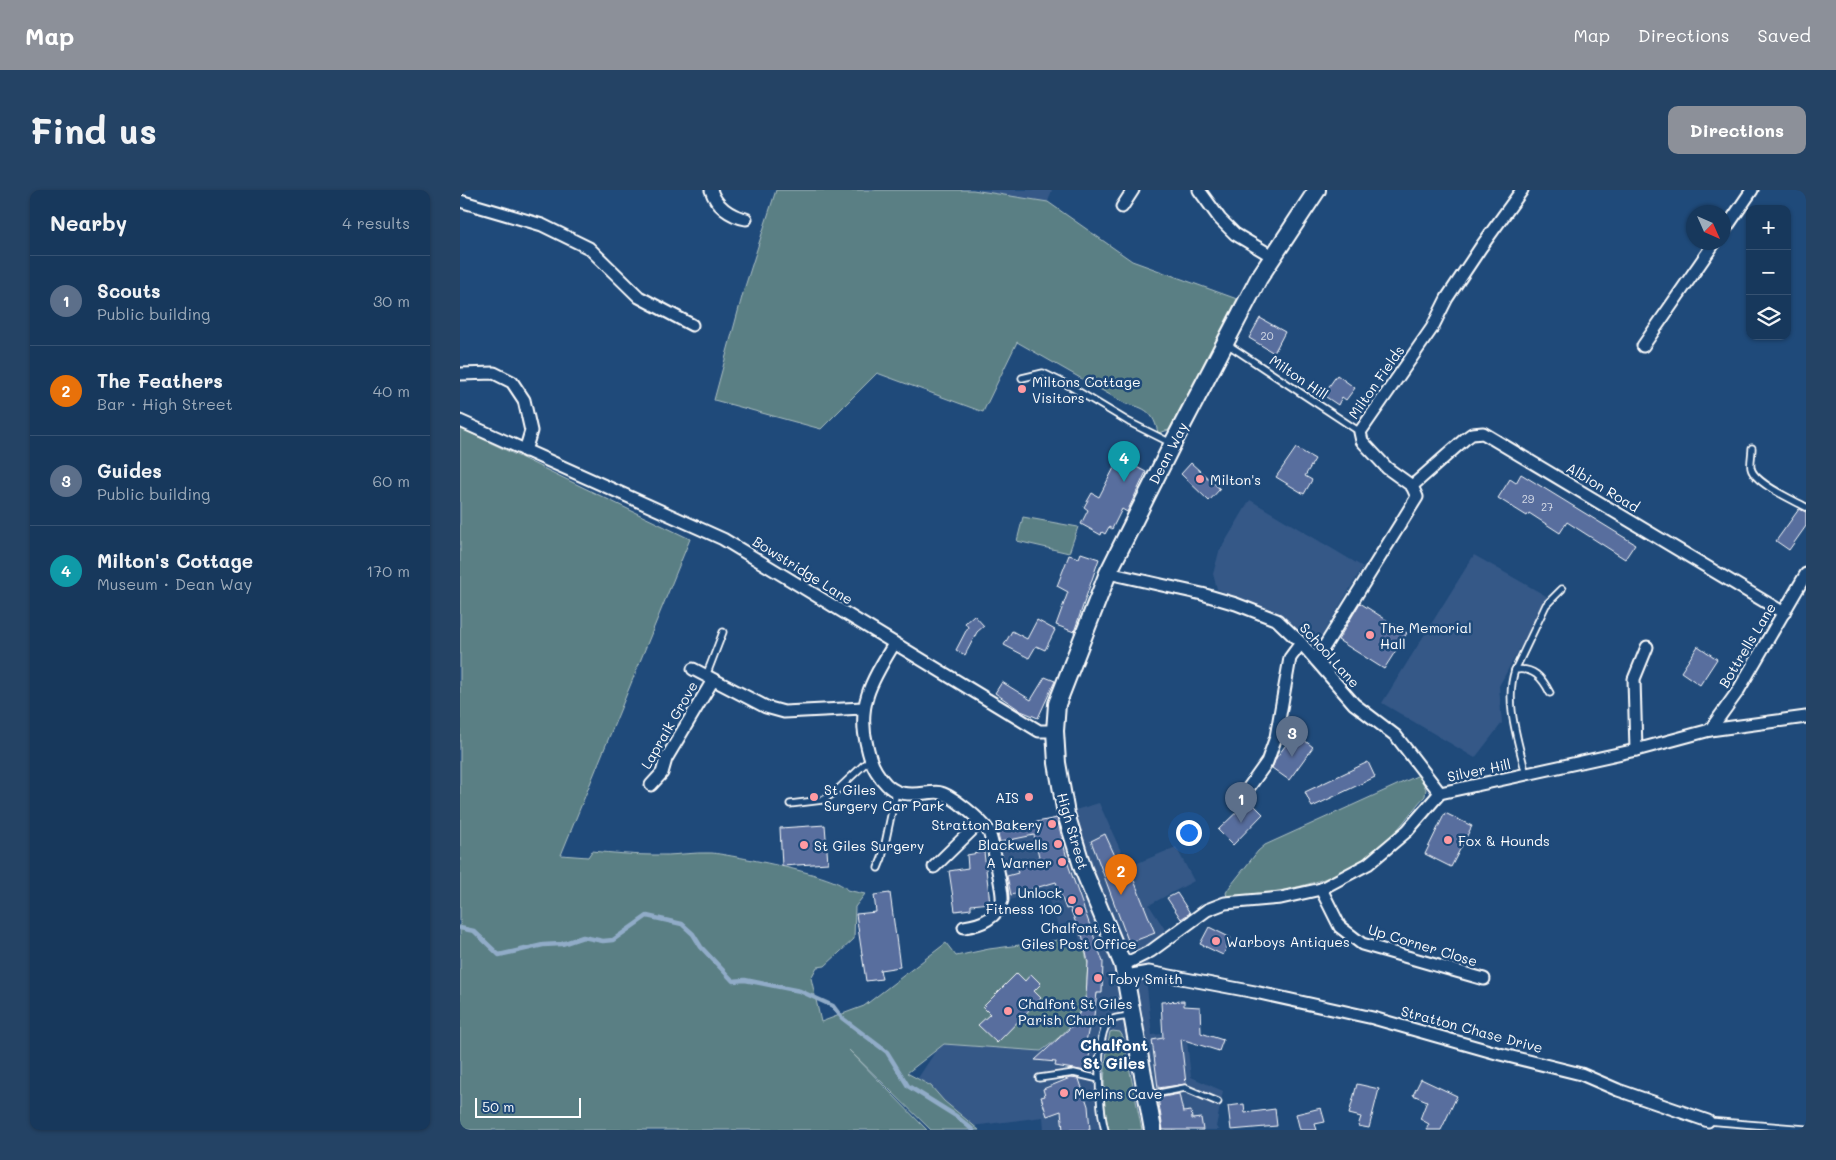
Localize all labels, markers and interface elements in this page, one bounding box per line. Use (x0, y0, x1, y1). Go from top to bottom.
text: Map (25, 20, 74, 51)
text: Map (1573, 23, 1610, 47)
text: Directions (1638, 23, 1730, 47)
text: Saved (1758, 23, 1811, 47)
button: Directions (1668, 106, 1806, 154)
text: Find us (30, 107, 157, 153)
north arrow (1686, 205, 1731, 250)
map controls (1746, 205, 1791, 340)
button: + (1746, 205, 1791, 250)
text: Nearby (50, 209, 127, 236)
text: 4 results (342, 212, 410, 233)
button: − (1746, 250, 1791, 295)
text: Scouts (97, 278, 161, 303)
text: 1 (62, 290, 70, 311)
text: 30 m (373, 290, 410, 311)
button: layers (1746, 295, 1791, 340)
text: Public building (97, 303, 210, 324)
house number: 20 (1261, 328, 1274, 343)
street label: Milton Fields (1344, 341, 1408, 423)
street label: Milton Hill (1266, 350, 1332, 404)
text: The Feathers (97, 368, 223, 393)
place label: Miltons Cottage Visitors (1032, 372, 1141, 407)
text: 2 (62, 380, 70, 401)
text: 40 m (373, 380, 410, 401)
marker: Miltons Cottage Visitors (1016, 383, 1028, 395)
text: Bar · High Street (97, 393, 233, 414)
street label: Dean Way (1144, 419, 1192, 487)
pin: 4 (1108, 441, 1140, 482)
text: Guides (97, 458, 162, 483)
street label: Albion Road (1563, 458, 1643, 516)
text: 3 (61, 470, 71, 491)
text: 60 m (373, 470, 410, 491)
place label: Milton's (1210, 470, 1261, 489)
marker: Milton's (1194, 473, 1206, 485)
text: Public building (97, 483, 210, 504)
house number: 29 (1522, 491, 1535, 506)
house number: 27 (1541, 499, 1553, 514)
street label: Bowstridge Lane (749, 532, 857, 608)
text: Milton's Cottage (97, 548, 253, 573)
text: 4 (61, 560, 71, 581)
text: 170 m (366, 560, 410, 581)
text: Museum · Dean Way (97, 573, 252, 594)
street label: Bottrells Lane (1714, 599, 1780, 691)
street label: School Lane (1296, 618, 1364, 692)
place label: The Memorial Hall (1380, 618, 1472, 653)
marker: The Memorial Hall (1364, 629, 1376, 641)
street label: Lapraik Grove (636, 678, 702, 772)
pin: 3 (1276, 716, 1308, 757)
street label: Silver Hill (1445, 754, 1513, 786)
place label: St Giles Surgery Car Park (824, 780, 944, 815)
pin: 1 (1225, 782, 1257, 823)
place label: AIS (995, 788, 1019, 807)
street label: High Street (1053, 790, 1093, 872)
marker: St Giles Surgery Car Park (808, 791, 820, 803)
marker: AIS (1023, 791, 1035, 803)
place label: Stratton Bakery (931, 815, 1042, 834)
marker: Stratton Bakery (1046, 818, 1058, 830)
your location (1176, 820, 1202, 846)
place label: Fox & Hounds (1458, 831, 1550, 850)
marker: Fox & Hounds (1442, 834, 1454, 846)
place label: Blackwells (978, 835, 1048, 854)
place label: St Giles Surgery (814, 836, 924, 855)
marker: Blackwells (1052, 838, 1064, 850)
marker: St Giles Surgery (798, 839, 810, 851)
place label: A Warner (986, 853, 1052, 872)
pin: 2 (1105, 854, 1137, 895)
marker: A Warner (1056, 856, 1068, 868)
place label: Unlock Fitness 100 (986, 883, 1062, 918)
marker: Unlock Fitness 100 (1066, 894, 1078, 906)
marker: Chalfont St Giles Post Office (1073, 905, 1085, 917)
place label: Chalfont St Giles Post Office (1021, 918, 1137, 953)
street label: Up Corner Close (1366, 919, 1480, 971)
place label: Warboys Antiques (1226, 932, 1350, 951)
marker: Warboys Antiques (1210, 935, 1222, 947)
place label: Toby Smith (1108, 969, 1182, 988)
marker: Toby Smith (1092, 972, 1104, 984)
place label: Chalfont St Giles Parish Church (1018, 994, 1132, 1029)
street label: Stratton Chase Drive (1399, 1001, 1545, 1057)
marker: Chalfont St Giles Parish Church (1002, 1005, 1014, 1017)
district label: Chalfont St Giles (1080, 1034, 1148, 1073)
place label: Merlins Cave (1074, 1084, 1162, 1103)
marker: Merlins Cave (1058, 1087, 1070, 1099)
scale bar (475, 1095, 581, 1118)
text: 50 m (482, 1097, 514, 1116)

